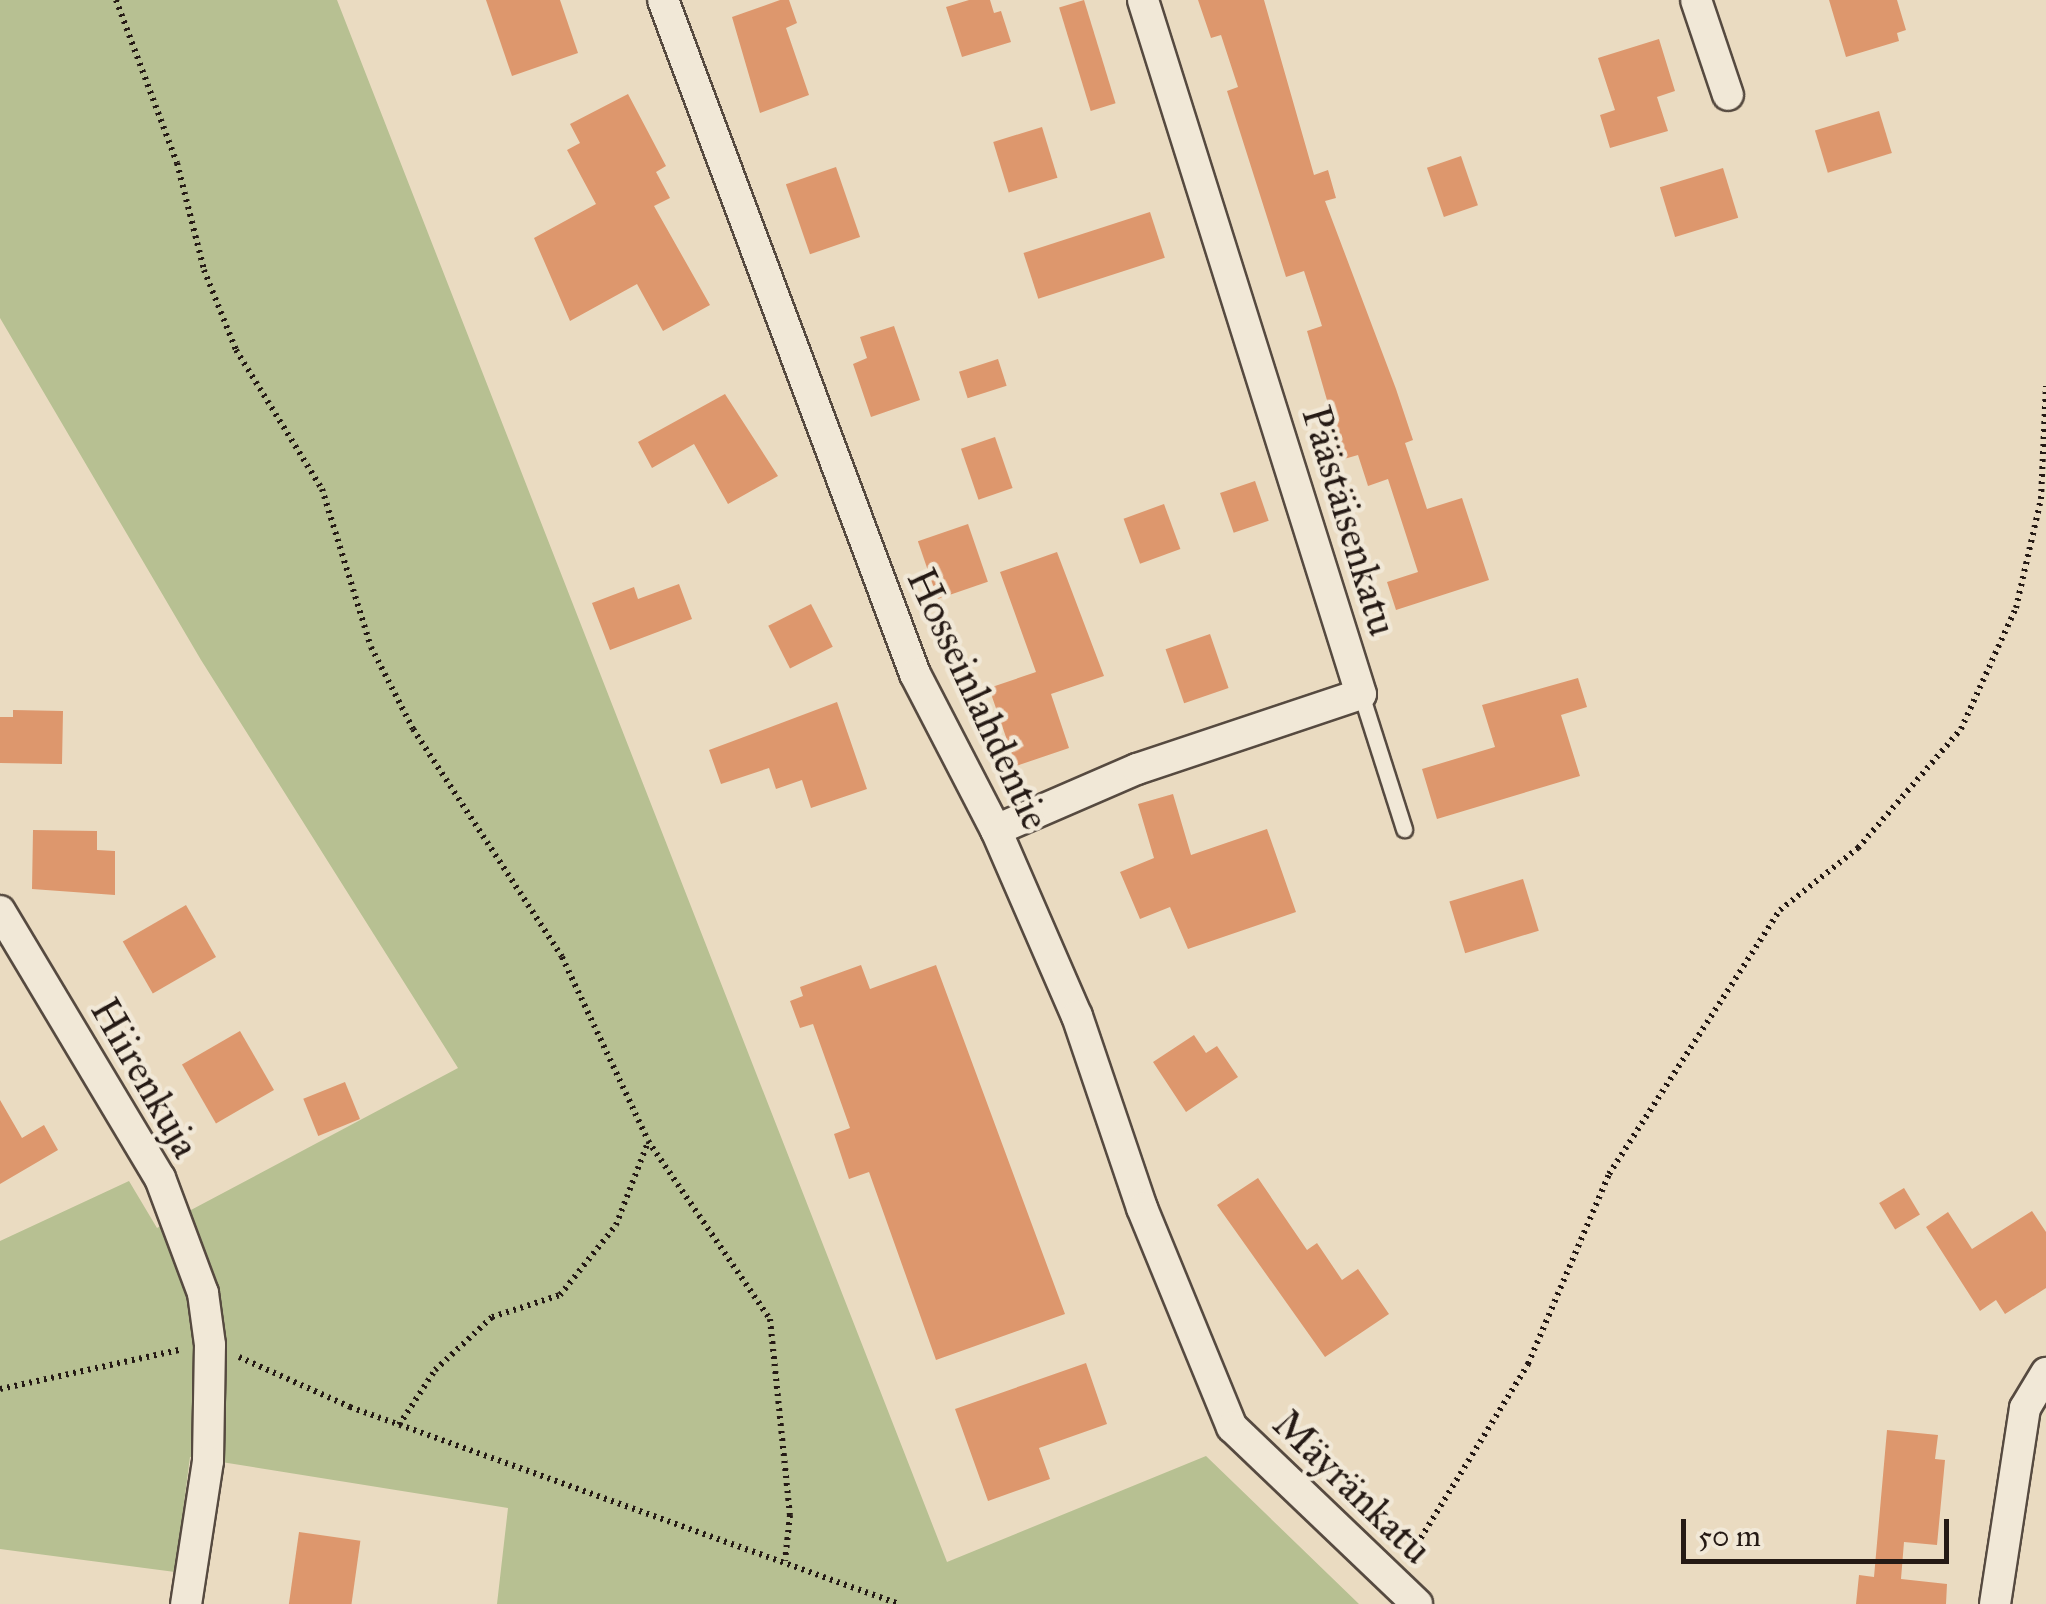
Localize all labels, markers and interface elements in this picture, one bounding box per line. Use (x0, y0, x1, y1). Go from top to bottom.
street label: Päästäisenkatu (1291, 401, 1407, 641)
street label: Hosseinlahdentie (897, 561, 1059, 837)
street label: Hiirenkuja (80, 990, 210, 1166)
street label: Mäyränkatu (1263, 1400, 1441, 1574)
scale bar (1686, 1499, 1954, 1561)
text: 50 m (1698, 1518, 1761, 1554)

